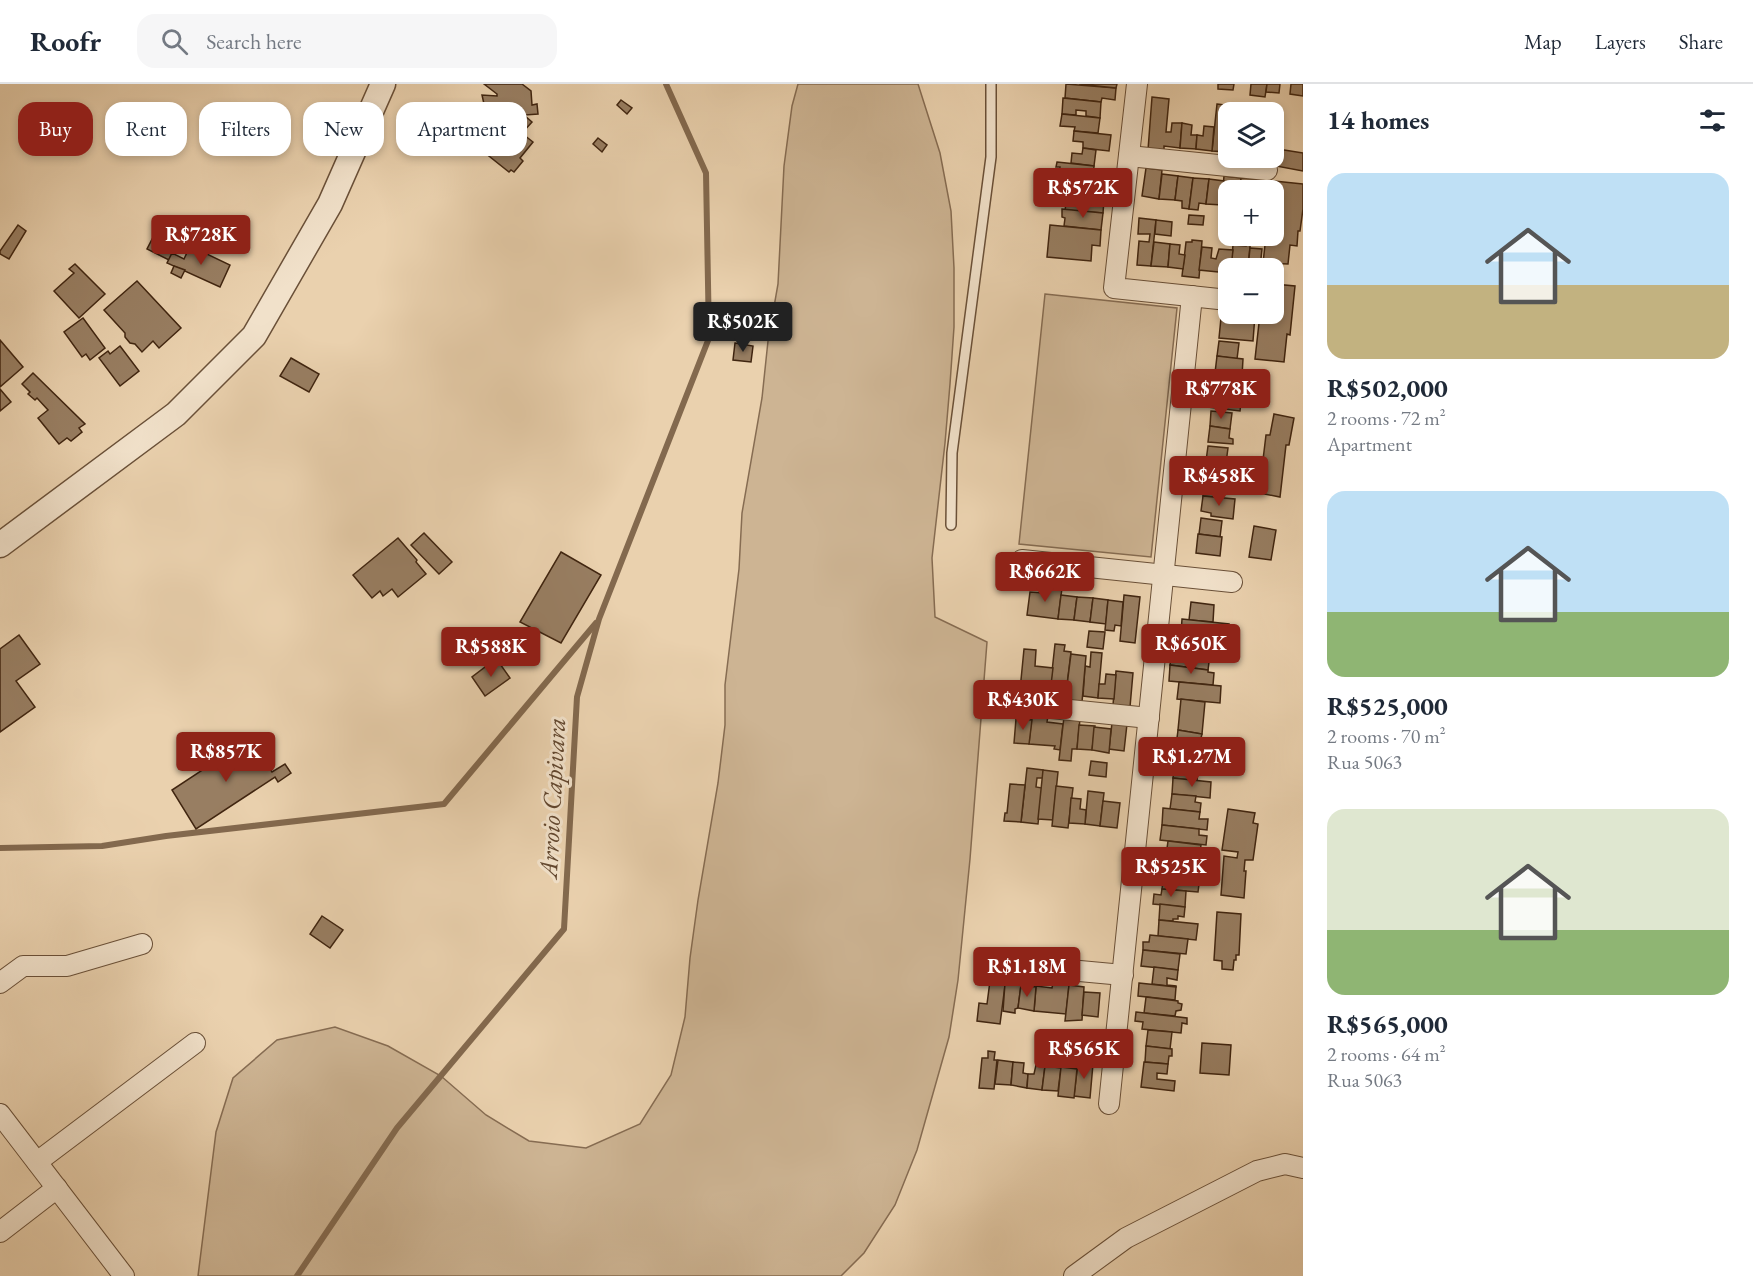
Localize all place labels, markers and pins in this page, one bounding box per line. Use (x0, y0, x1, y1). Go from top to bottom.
pin: R$572K (1034, 168, 1132, 219)
pin: R$728K (152, 215, 250, 266)
pin: R$502K (694, 302, 792, 353)
pin: R$778K (1172, 369, 1270, 420)
pin: R$458K (1170, 456, 1268, 507)
pin: R$662K (996, 552, 1094, 603)
pin: R$650K (1142, 624, 1240, 675)
pin: R$588K (442, 627, 540, 678)
pin: R$430K (974, 680, 1072, 731)
pin: R$857K (177, 732, 275, 783)
pin: R$1.27M (1137, 737, 1247, 788)
pin: R$525K (1122, 847, 1220, 898)
pin: R$1.18M (972, 947, 1082, 998)
pin: R$565K (1035, 1029, 1133, 1080)

